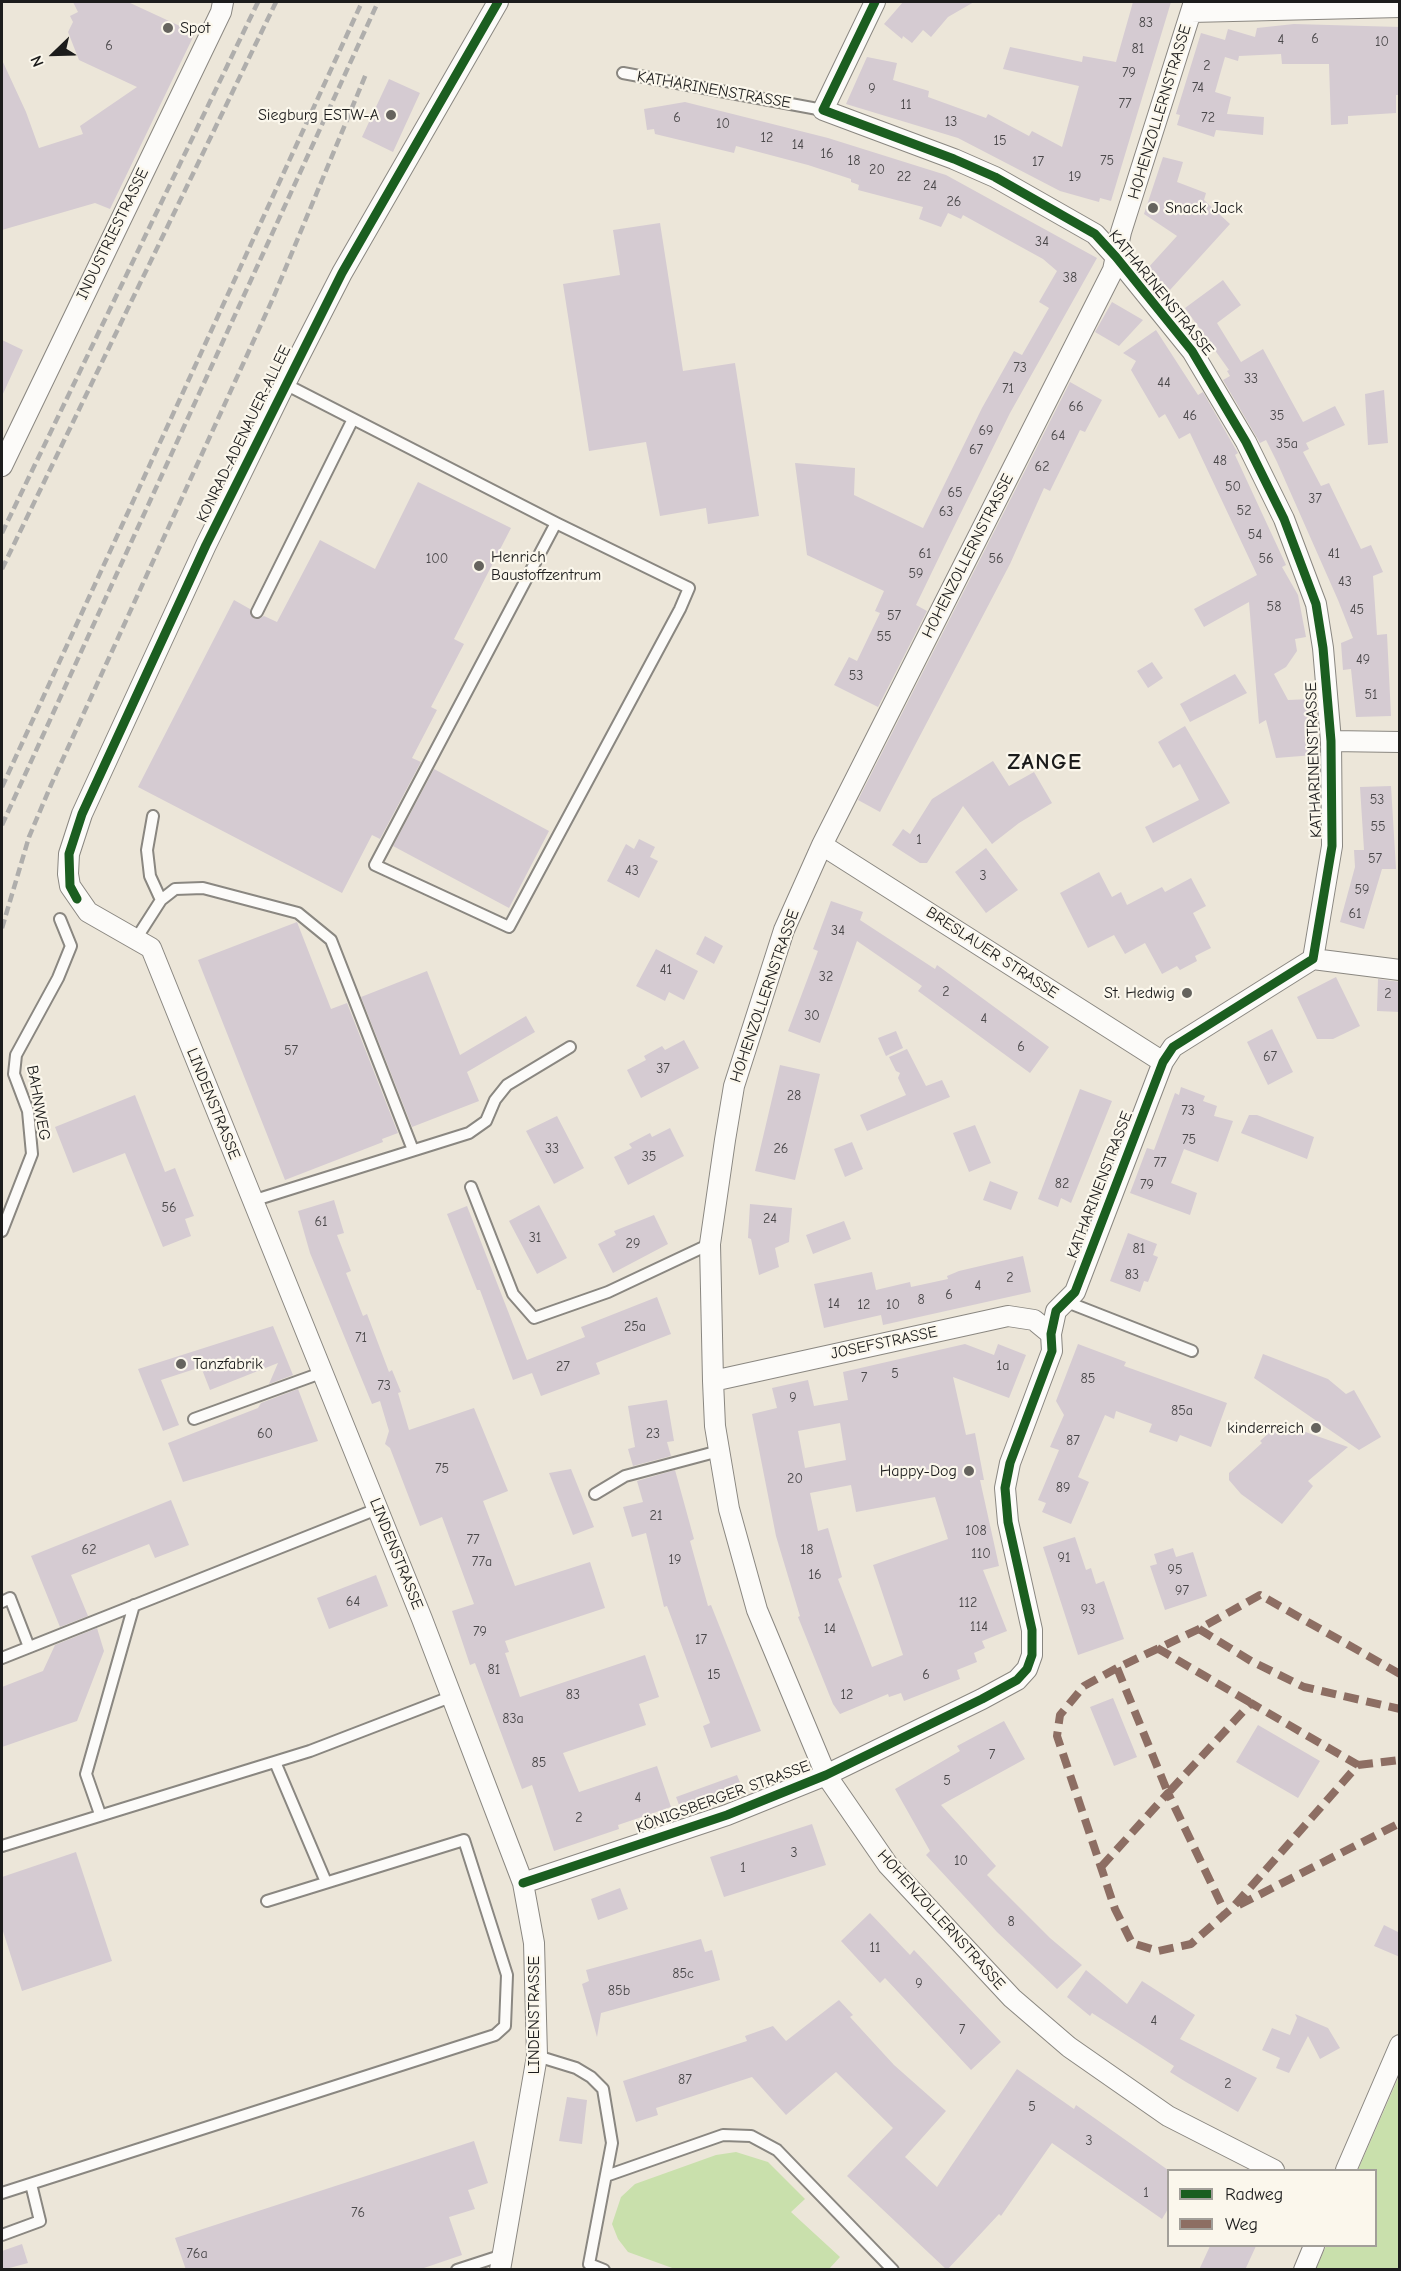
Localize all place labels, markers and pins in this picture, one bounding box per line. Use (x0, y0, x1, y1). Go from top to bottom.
place label: Spot (180, 18, 210, 38)
marker: Spot (161, 21, 175, 35)
place label: Siegburg ESTW-A (258, 105, 379, 125)
marker: Siegburg ESTW-A (384, 108, 398, 122)
place label: Snack Jack (1165, 198, 1243, 218)
marker: Snack Jack (1146, 201, 1160, 215)
place label: Henrich Baustoffzentrum (491, 547, 601, 585)
marker: Henrich Baustoffzentrum (472, 559, 486, 573)
place label: St. Hedwig (1104, 983, 1175, 1003)
marker: St. Hedwig (1180, 986, 1194, 1000)
place label: Tanzfabrik (193, 1354, 263, 1374)
marker: Tanzfabrik (174, 1357, 188, 1371)
place label: kinderreich (1227, 1418, 1304, 1438)
marker: kinderreich (1309, 1421, 1323, 1435)
place label: Happy-Dog (880, 1461, 957, 1481)
marker: Happy-Dog (962, 1464, 976, 1478)

